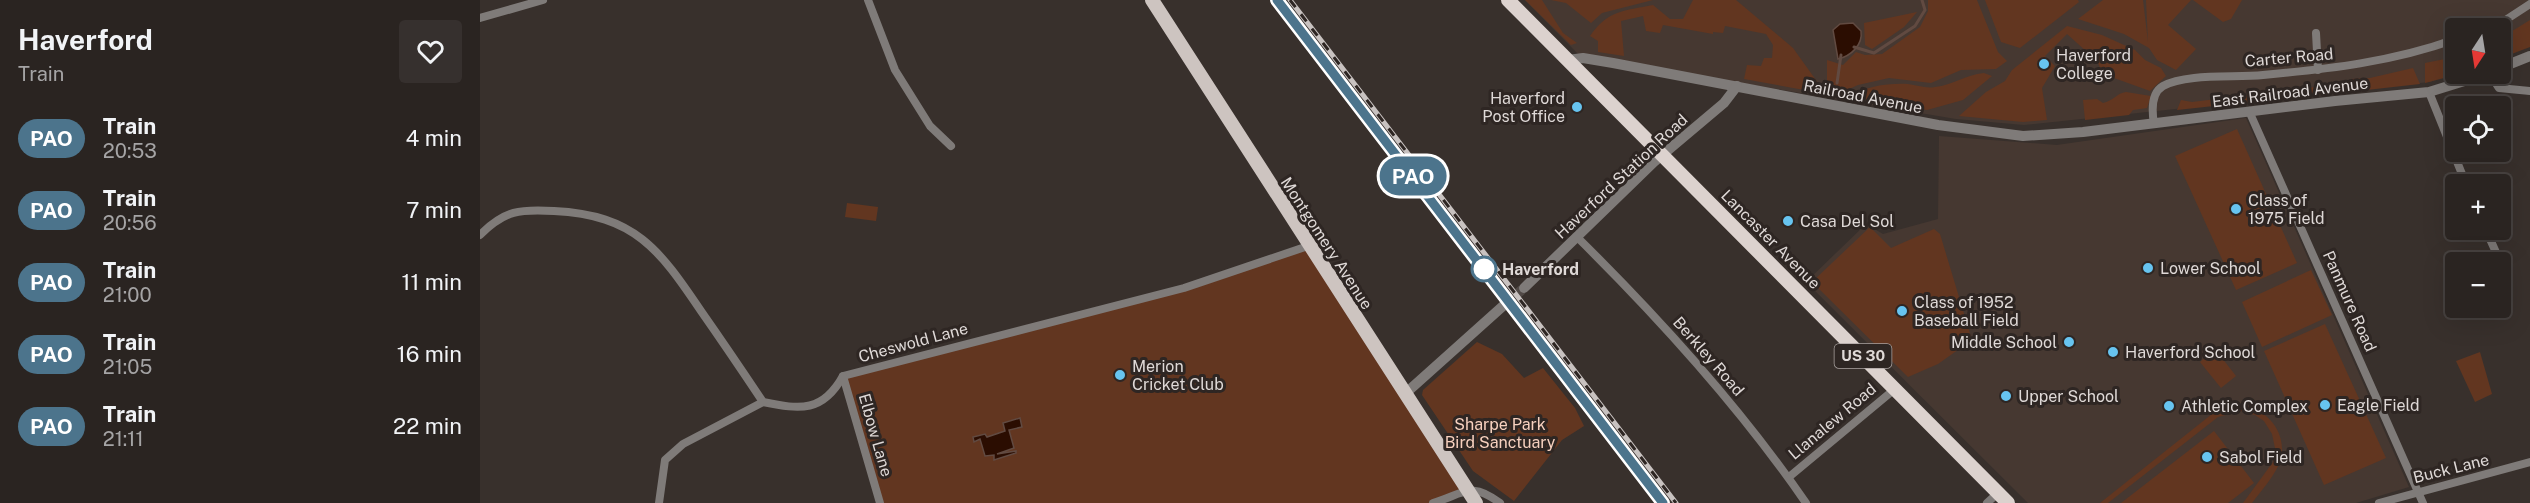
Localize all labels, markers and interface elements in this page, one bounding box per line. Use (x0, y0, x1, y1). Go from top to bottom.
north arrow (2445, 18, 2511, 84)
map controls (2445, 18, 2511, 318)
button: heart (399, 20, 462, 83)
text: Haverford (18, 23, 153, 56)
street label: Carter Road (2244, 44, 2334, 71)
place label: Haverford College (2056, 46, 2131, 83)
marker: Haverford College (2037, 57, 2051, 71)
text: Train (18, 62, 64, 86)
street label: East Railroad Avenue (2211, 73, 2369, 112)
street label: Railroad Avenue (1802, 76, 1924, 117)
place label: Haverford Post Office (1482, 89, 1565, 126)
button: locate (2445, 96, 2511, 162)
marker: Haverford Post Office (1570, 100, 1584, 114)
street label: Haverford Station Road (1551, 110, 1692, 243)
text: Train (103, 113, 156, 139)
text: 4 min (406, 125, 462, 151)
text: PAO (30, 126, 73, 151)
text: 20:53 (103, 139, 157, 163)
line badge: PAO (1378, 156, 1448, 195)
text: PAO (1392, 164, 1434, 189)
street label: Montgomery Avenue (1277, 174, 1376, 313)
button: + (2445, 174, 2511, 240)
text: Train (103, 185, 156, 211)
street label: Lancaster Avenue (1717, 186, 1824, 293)
place label: Class of 1975 Field (2248, 191, 2324, 228)
text: 7 min (406, 197, 462, 223)
text: PAO (30, 198, 73, 223)
marker: Class of 1975 Field (2229, 202, 2243, 216)
text: 20:56 (103, 211, 157, 235)
place label: Casa Del Sol (1800, 212, 1894, 231)
marker: Casa Del Sol (1781, 214, 1795, 228)
street label: Panmure Road (2319, 248, 2380, 354)
button: − (2445, 252, 2511, 318)
marker: Haverford (1471, 256, 1497, 282)
text: Train (103, 257, 156, 283)
place label: Lower School (2160, 259, 2261, 278)
place label: Haverford (1502, 260, 1579, 279)
marker: Lower School (2141, 261, 2155, 275)
text: 11 min (401, 269, 462, 295)
text: PAO (30, 270, 73, 295)
text: 21:00 (103, 283, 152, 307)
place label: Class of 1952 Baseball Field (1914, 293, 2019, 330)
marker: Class of 1952 Baseball Field (1895, 304, 1909, 318)
street label: Berkley Road (1669, 313, 1748, 400)
street label: Cheswold Lane (856, 319, 970, 366)
text: Train (103, 329, 156, 355)
place label: Middle School (1951, 333, 2057, 352)
marker: Middle School (2062, 335, 2076, 349)
text: 16 min (397, 341, 462, 367)
text: PAO (30, 342, 73, 367)
place label: Haverford School (2125, 343, 2256, 362)
road number: US 30 (1834, 344, 1892, 368)
marker: Haverford School (2106, 345, 2120, 359)
text: 21:05 (103, 355, 152, 379)
place label: Merion Cricket Club (1132, 357, 1224, 394)
marker: Merion Cricket Club (1113, 368, 1127, 382)
street label: Llanalew Road (1785, 379, 1880, 464)
place label: Upper School (2018, 387, 2119, 406)
marker: Upper School (1999, 389, 2013, 403)
street label: Elbow Lane (855, 391, 896, 479)
place label: Eagle Field (2337, 396, 2419, 415)
place label: Athletic Complex (2181, 397, 2308, 416)
marker: Eagle Field (2318, 398, 2332, 412)
marker: Athletic Complex (2162, 399, 2176, 413)
text: Train (103, 401, 156, 427)
text: 22 min (393, 413, 462, 439)
text: PAO (30, 414, 73, 439)
park label: Sharpe Park Bird Sanctuary (1445, 415, 1556, 452)
text: 21:11 (103, 427, 144, 451)
place label: Sabol Field (2219, 448, 2302, 467)
marker: Sabol Field (2200, 450, 2214, 464)
street label: Buck Lane (2411, 450, 2491, 487)

